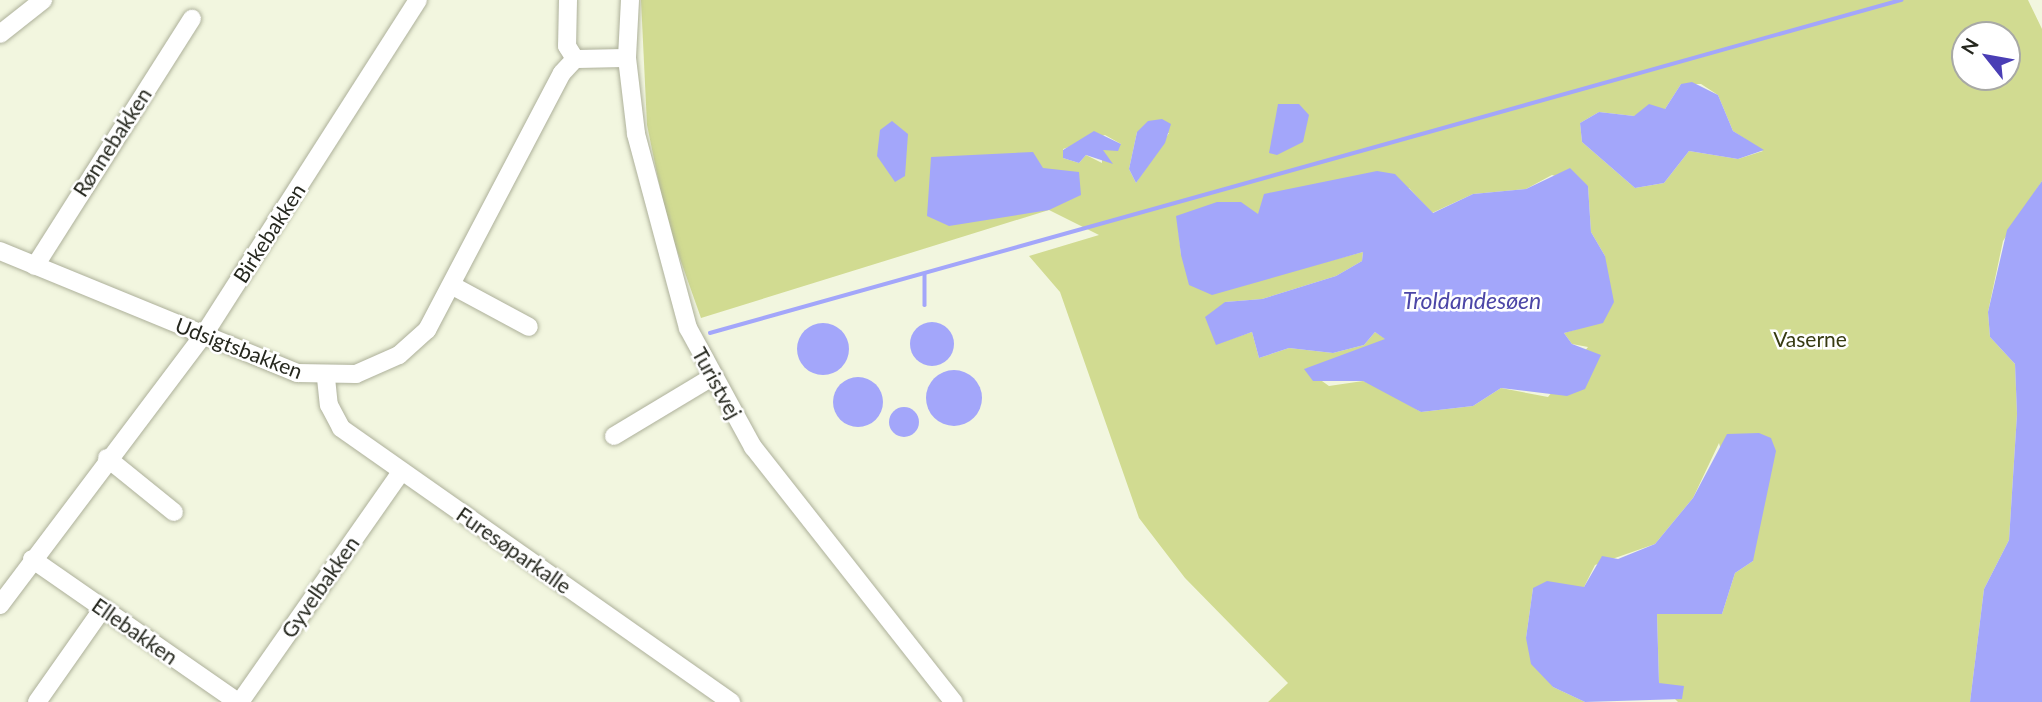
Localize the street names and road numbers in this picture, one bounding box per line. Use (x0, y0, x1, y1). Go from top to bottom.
street label: Rønnebakken (67, 83, 157, 201)
street label: Birkebakken (228, 179, 310, 287)
street label: Udsigtsbakken (172, 312, 306, 384)
street label: Turistvej (687, 343, 747, 423)
street label: Furesøparkalle (452, 501, 576, 599)
street label: Gyvelbakken (276, 531, 364, 643)
street label: Ellebakken (87, 592, 183, 670)

